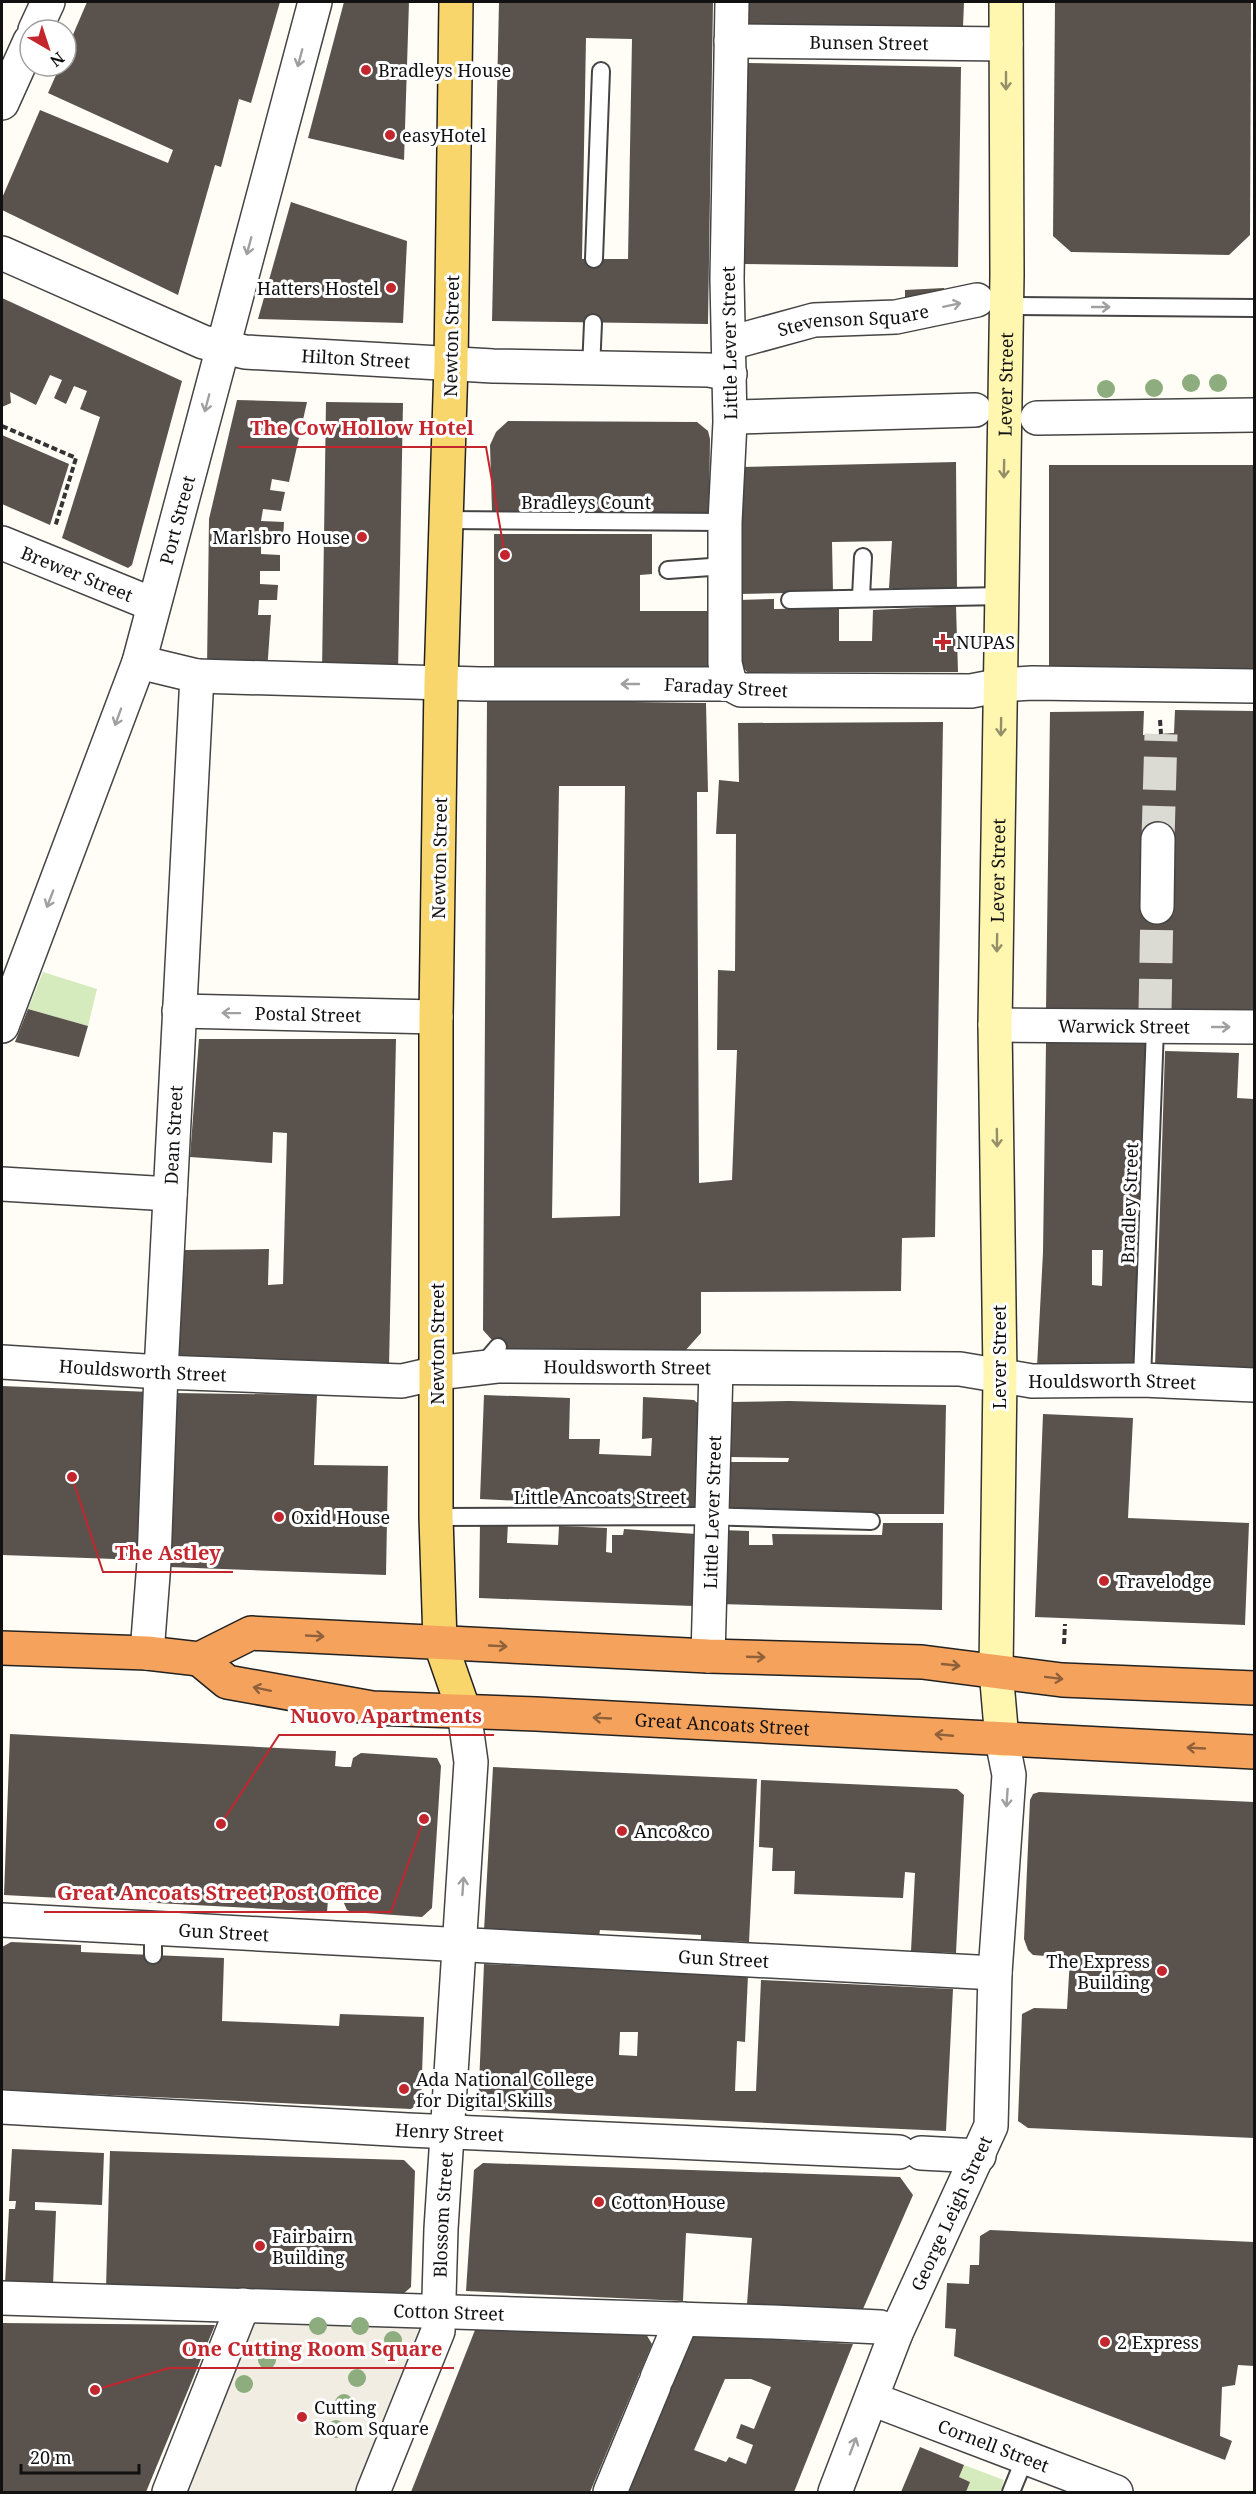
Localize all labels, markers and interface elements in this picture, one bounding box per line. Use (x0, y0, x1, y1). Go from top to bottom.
north arrow (18, 18, 78, 78)
street label: Bunsen Street (809, 30, 929, 55)
text: N (45, 47, 69, 72)
one-way arrow (294, 48, 305, 67)
place label: Bradleys House (378, 58, 511, 82)
marker: Bradleys House (359, 63, 373, 77)
one-way arrow (1000, 70, 1012, 90)
place label: easyHotel (402, 123, 487, 147)
marker: easyHotel (383, 128, 397, 142)
one-way arrow (243, 236, 255, 255)
street label: Little Lever Street (716, 266, 742, 420)
street label: Newton Street (438, 275, 464, 397)
place label: Hatters Hostel (257, 276, 379, 300)
marker: Hatters Hostel (384, 281, 398, 295)
street label: Stevenson Square (775, 298, 931, 341)
one-way arrow (942, 299, 961, 311)
one-way arrow (1090, 301, 1110, 313)
street label: Lever Street (992, 332, 1018, 437)
street label: Hilton Street (301, 343, 411, 373)
one-way arrow (200, 393, 212, 412)
callout: The Cow Hollow Hotel (238, 409, 486, 447)
text: The Cow Hollow Hotel (250, 414, 474, 441)
one-way arrow (999, 459, 1010, 479)
street label: Port Street (154, 473, 200, 567)
street label: Bradleys Count (521, 490, 651, 514)
place label: Marlsbro House (212, 525, 350, 549)
marker: Marlsbro House (355, 530, 369, 544)
street label: Brewer Street (18, 540, 136, 607)
place label: NUPAS (956, 630, 1015, 654)
marker: NUPAS (934, 633, 952, 651)
street label: Faraday Street (663, 672, 789, 702)
one-way arrow (620, 678, 640, 690)
one-way arrow (112, 707, 123, 726)
one-way arrow (995, 717, 1007, 737)
street label: Newton Street (426, 797, 452, 919)
street label: Lever Street (985, 818, 1010, 923)
one-way arrow (43, 889, 54, 908)
one-way arrow (991, 933, 1002, 953)
street label: Postal Street (254, 1001, 361, 1027)
one-way arrow (221, 1007, 241, 1019)
street label: Warwick Street (1058, 1013, 1190, 1039)
one-way arrow (1211, 1021, 1231, 1033)
street label: Dean Street (158, 1085, 188, 1185)
one-way arrow (991, 1128, 1002, 1148)
street label: Bradley Street (1115, 1142, 1143, 1264)
street label: Newton Street (425, 1283, 449, 1405)
street label: Lever Street (987, 1305, 1011, 1409)
street label: Houldsworth Street (58, 1354, 227, 1386)
street label: Houldsworth Street (543, 1354, 711, 1379)
street label: Houldsworth Street (1028, 1368, 1197, 1394)
street label: Little Lever Street (698, 1435, 726, 1589)
street label: Little Ancoats Street (514, 1485, 686, 1509)
place label: Oxid House (291, 1505, 390, 1529)
marker: Oxid House (272, 1510, 286, 1524)
callout: The Astley (103, 1534, 233, 1572)
text: The Astley (115, 1539, 221, 1566)
place label: Travelodge (1116, 1569, 1212, 1593)
marker: Travelodge (1097, 1574, 1111, 1588)
one-way arrow (304, 1631, 324, 1642)
one-way arrow (488, 1640, 508, 1651)
one-way arrow (745, 1651, 765, 1663)
one-way arrow (940, 1660, 960, 1671)
one-way arrow (1044, 1673, 1064, 1684)
one-way arrow (253, 1683, 272, 1695)
callout: Nuovo Apartments (279, 1697, 494, 1735)
text: Nuovo Apartments (290, 1702, 482, 1729)
street label: Great Ancoats Street (634, 1707, 810, 1740)
one-way arrow (593, 1712, 613, 1723)
one-way arrow (934, 1730, 954, 1741)
one-way arrow (1187, 1743, 1207, 1754)
one-way arrow (1002, 1787, 1013, 1807)
place label: Anco&co (634, 1819, 710, 1843)
marker: Anco&co (615, 1824, 629, 1838)
callout: Great Ancoats Street Post Office (44, 1874, 391, 1912)
one-way arrow (458, 1877, 469, 1896)
text: Great Ancoats Street Post Office (57, 1879, 379, 1906)
street label: Gun Street (178, 1918, 270, 1946)
street label: Gun Street (678, 1944, 770, 1973)
place label: The Express Building (1046, 1949, 1150, 1994)
marker: The Express Building (1155, 1964, 1169, 1978)
place label: Ada National College for Digital Skills (416, 2067, 594, 2112)
marker: Ada National College for Digital Skills (397, 2082, 411, 2096)
street label: Henry Street (394, 2117, 504, 2146)
street label: George Leigh Street (905, 2132, 997, 2295)
street label: Blossom Street (428, 2151, 458, 2278)
place label: Cotton House (611, 2190, 726, 2214)
marker: Cotton House (592, 2195, 606, 2209)
place label: Fairbairn Building (272, 2224, 354, 2269)
marker: Fairbairn Building (253, 2239, 267, 2253)
street label: Cotton Street (393, 2298, 505, 2326)
callout: One Cutting Room Square (169, 2330, 454, 2368)
place label: 2 Express (1117, 2330, 1199, 2354)
text: One Cutting Room Square (182, 2335, 442, 2362)
marker: 2 Express (1098, 2335, 1112, 2349)
place label: Cutting Room Square (314, 2395, 429, 2440)
marker: Cutting Room Square (295, 2410, 309, 2424)
street label: Cornell Street (934, 2413, 1053, 2477)
scale bar (21, 2437, 140, 2475)
one-way arrow (848, 2437, 859, 2455)
text: 20 m (30, 2445, 72, 2469)

